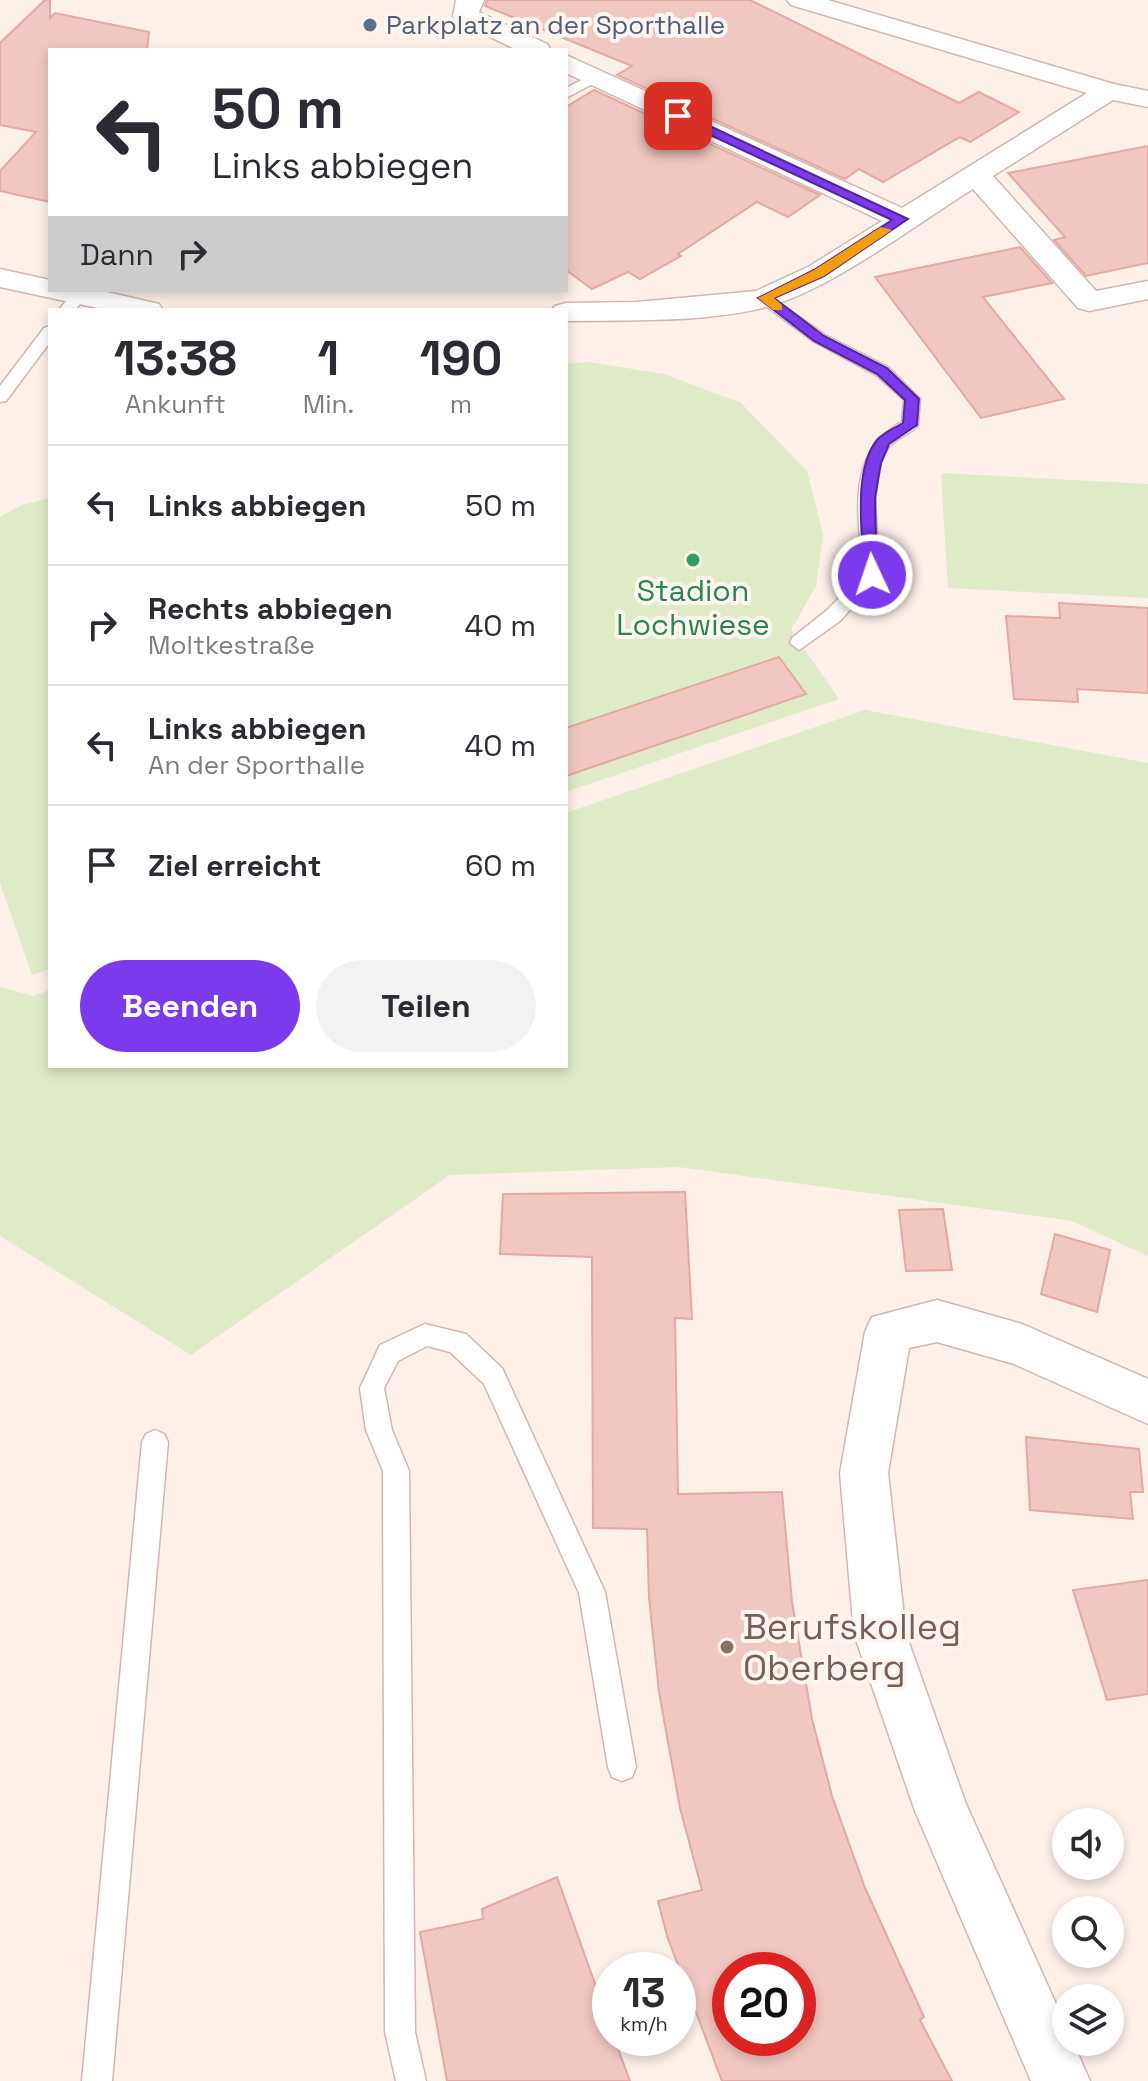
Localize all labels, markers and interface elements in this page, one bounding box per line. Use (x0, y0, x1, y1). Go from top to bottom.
place label: Parkplatz an der Sporthalle (386, 8, 725, 42)
marker: Parkplatz an der Sporthalle (361, 16, 379, 34)
text: 50 m (212, 73, 344, 144)
icon: left (80, 80, 184, 184)
pin (644, 82, 712, 150)
icon: arrive (656, 94, 700, 138)
text: Links abbiegen (212, 143, 473, 189)
icon: right (170, 232, 214, 276)
text: Dann (80, 235, 154, 274)
text: 13:38 (114, 328, 237, 389)
text: 1 (317, 328, 339, 389)
text: 190 (420, 328, 502, 389)
text: Ankunft (125, 387, 226, 421)
text: Min. (303, 387, 354, 421)
text: m (450, 387, 472, 421)
icon: left (80, 483, 124, 527)
text: Links abbiegen (148, 486, 366, 525)
text: 50 m (465, 486, 536, 525)
position arrow (830, 533, 914, 617)
marker: Stadion Lochwiese (684, 551, 702, 569)
place label: Stadion Lochwiese (616, 571, 770, 644)
text: Rechts abbiegen (148, 589, 393, 628)
icon: right (80, 603, 124, 647)
text: 40 m (465, 606, 536, 645)
text: Moltkestraße (148, 628, 315, 662)
text: Links abbiegen (148, 709, 366, 748)
icon: left (80, 723, 124, 767)
text: 40 m (465, 726, 536, 765)
text: An der Sporthalle (148, 748, 365, 782)
icon: arrive (80, 843, 124, 887)
text: Ziel erreicht (148, 846, 321, 885)
text: 60 m (465, 846, 536, 885)
button: Beenden (80, 960, 300, 1052)
button: Teilen (316, 960, 536, 1052)
place label: Berufskolleg Oberberg (743, 1604, 961, 1691)
marker: Berufskolleg Oberberg (718, 1638, 736, 1656)
map controls (1052, 1808, 1124, 2056)
button: sound (1052, 1808, 1124, 1880)
button: search (1052, 1896, 1124, 1968)
speed limit sign: 20 (712, 1952, 816, 2056)
text: 13 (623, 1968, 665, 2019)
button: layers (1052, 1984, 1124, 2056)
text: km/h (620, 2011, 668, 2037)

